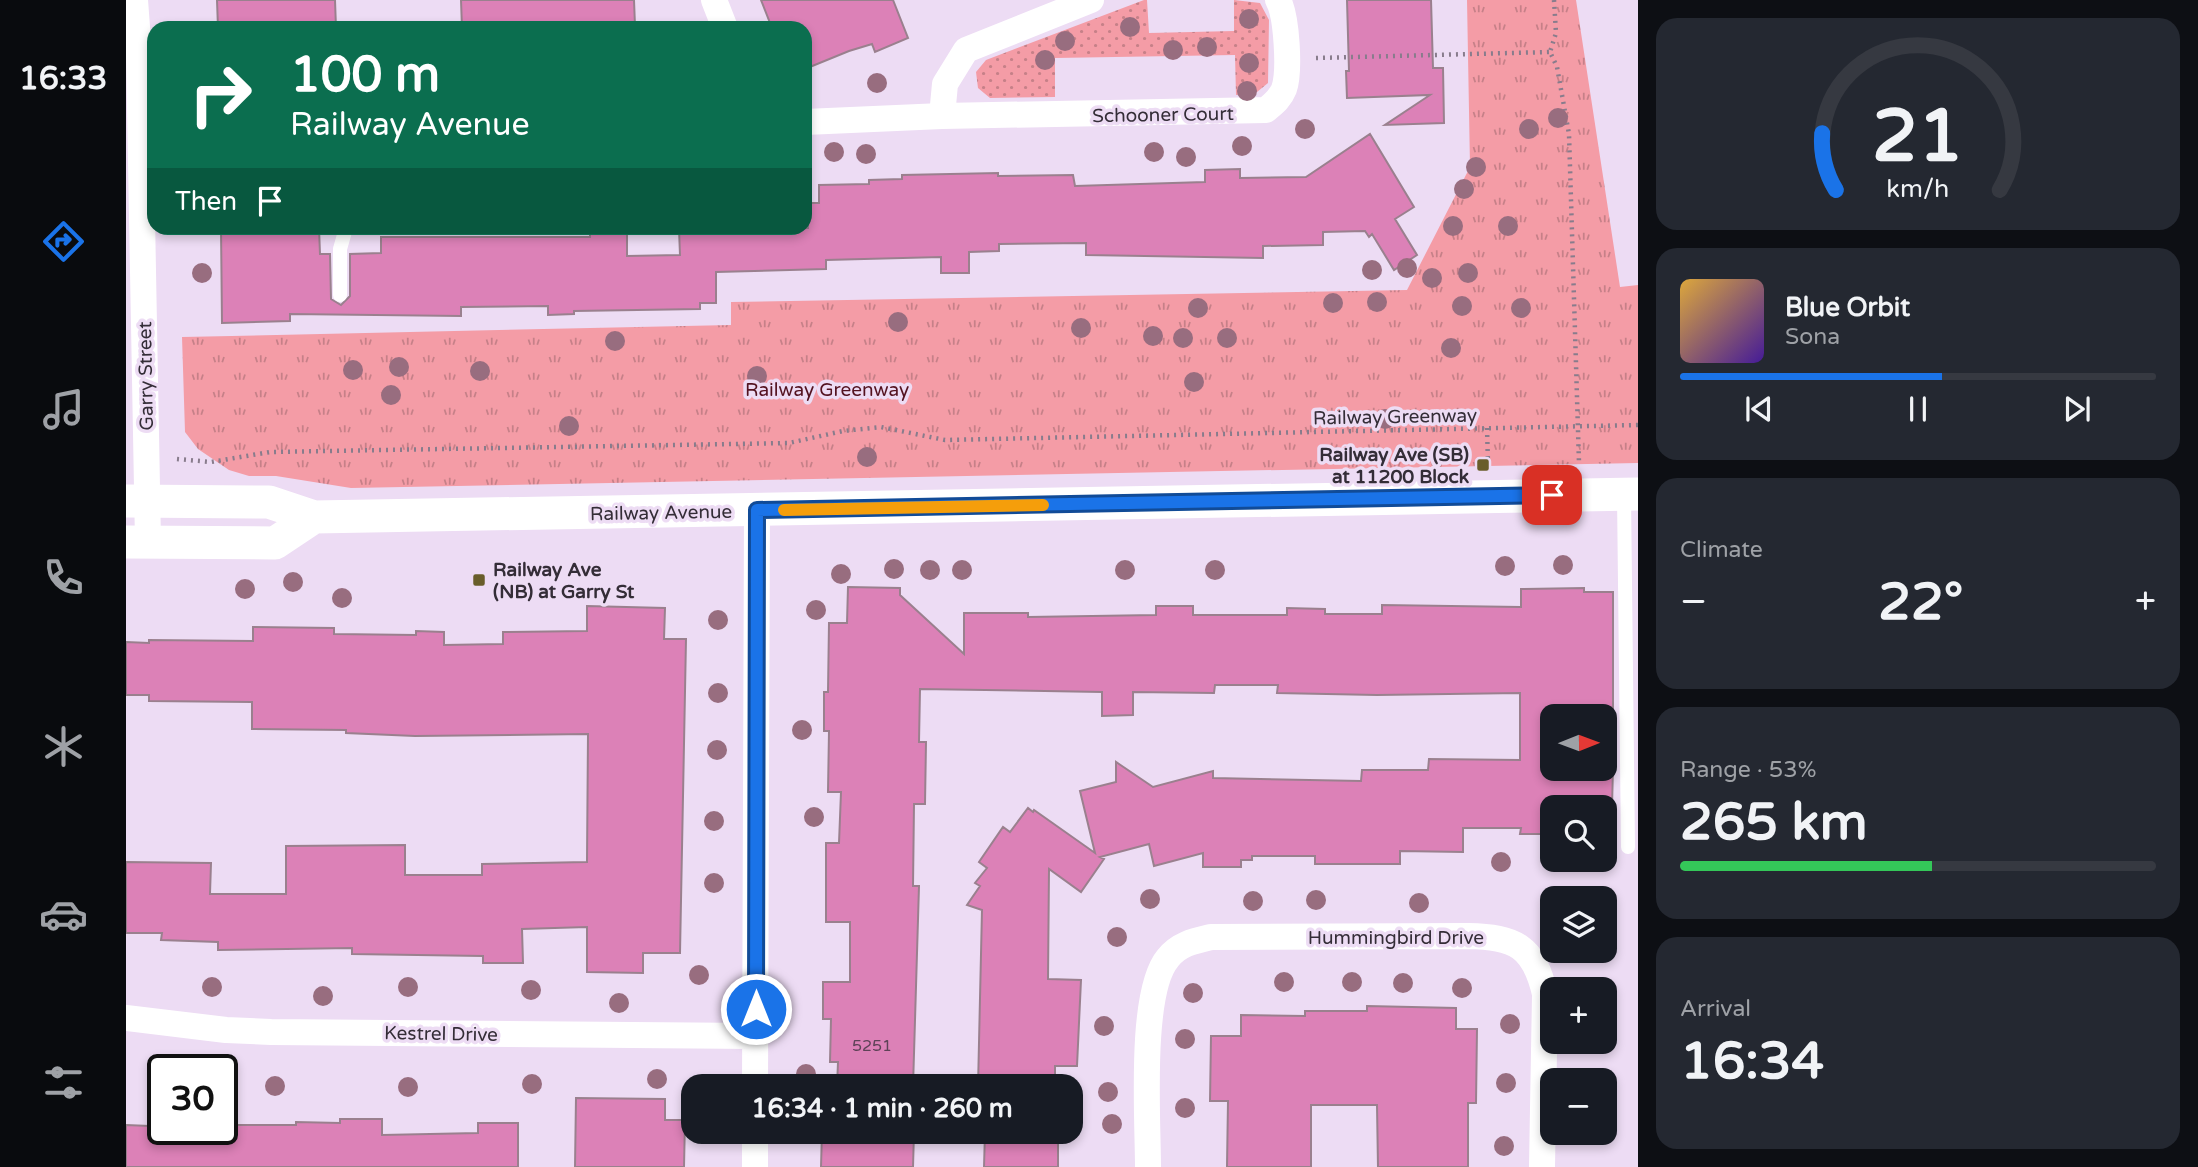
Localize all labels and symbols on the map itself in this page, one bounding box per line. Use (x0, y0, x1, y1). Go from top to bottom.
street label: Schooner Court (1092, 103, 1234, 127)
street label: Garry Street (134, 321, 158, 431)
park label: Railway Greenway (745, 379, 909, 401)
street label: Railway Greenway (1313, 405, 1477, 429)
place label: Railway Ave (SB) at 11200 Block (1319, 444, 1470, 488)
marker: Railway Ave (SB) at 11200 Block (1475, 457, 1491, 473)
pin (1522, 465, 1582, 525)
street label: Railway Avenue (590, 501, 732, 525)
place label: Railway Ave (NB) at Garry St (493, 559, 635, 604)
marker: Railway Ave (NB) at Garry St (471, 572, 487, 588)
north arrow (1540, 704, 1617, 780)
street label: Hummingbird Drive (1308, 927, 1484, 949)
position arrow (719, 972, 793, 1046)
street label: Kestrel Drive (384, 1022, 498, 1046)
house number: 5251 (852, 1036, 892, 1056)
speed limit sign: 30 (147, 1054, 238, 1145)

